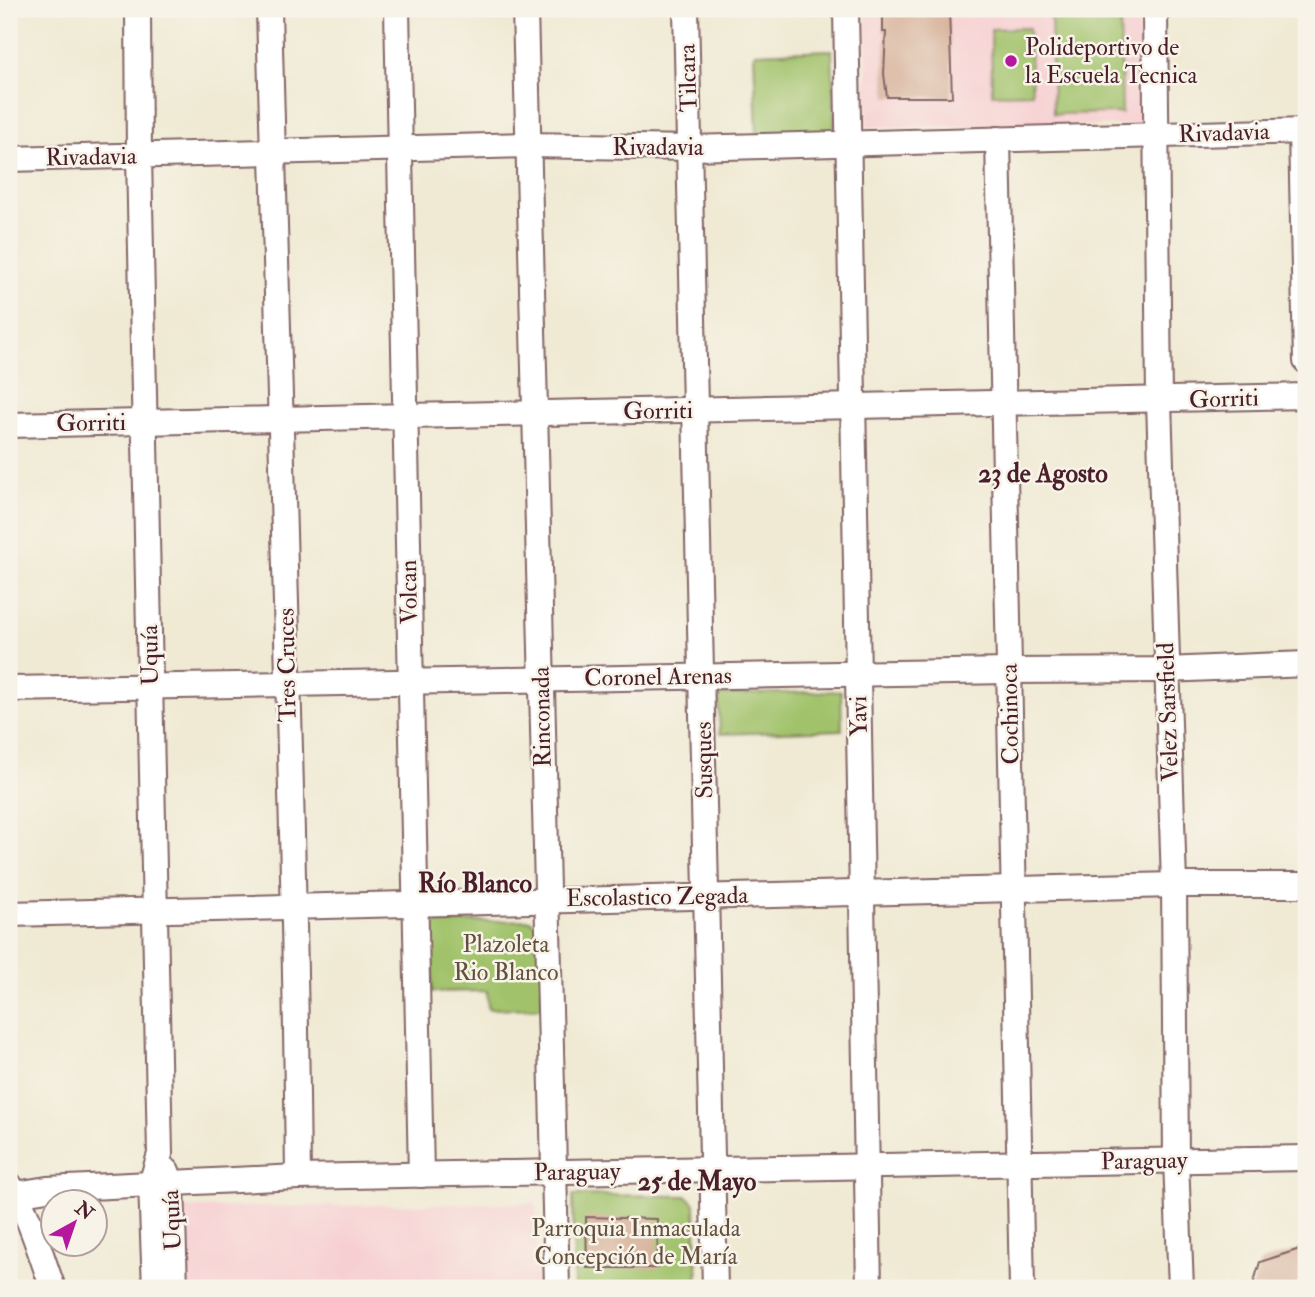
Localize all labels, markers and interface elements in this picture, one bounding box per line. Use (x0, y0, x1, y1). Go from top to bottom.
place label: Polideportivo de la Escuela Tecnica (1025, 32, 1199, 91)
street label: Tilcara (671, 42, 705, 113)
marker: Polideportivo de la Escuela Tecnica (1003, 53, 1019, 69)
street label: Rivadavia (1178, 116, 1271, 150)
street label: Rivadavia (612, 132, 705, 163)
street label: Rivadavia (45, 141, 138, 173)
street label: Gorriti (1188, 382, 1260, 416)
street label: Gorriti (623, 395, 693, 427)
street label: Gorriti (56, 407, 126, 439)
district label: 23 de Agosto (978, 458, 1108, 491)
street label: Volcan (393, 560, 425, 624)
street label: Tres Cruces (271, 608, 303, 722)
street label: Uquía (134, 623, 166, 686)
street label: Velez Sarsfield (1150, 642, 1186, 782)
street label: Coronel Arenas (584, 660, 732, 694)
street label: Cochinoca (994, 662, 1026, 765)
street label: Rinconada (526, 665, 558, 768)
street label: Yavi (843, 695, 875, 737)
street label: Susques (688, 721, 720, 799)
district label: Río Blanco (418, 868, 532, 900)
street label: Escolastico Zegada (566, 880, 750, 914)
park label: Plazoleta Rio Blanco (453, 929, 559, 988)
street label: Paraguay (1100, 1145, 1188, 1177)
street label: Paraguay (533, 1156, 621, 1188)
district label: 25 de Mayo (638, 1166, 757, 1199)
north arrow (38, 1188, 108, 1258)
street label: Uquía (155, 1188, 189, 1251)
text: N (69, 1195, 99, 1226)
park label: Parroquia Inmaculada Concepción de María (531, 1213, 742, 1272)

